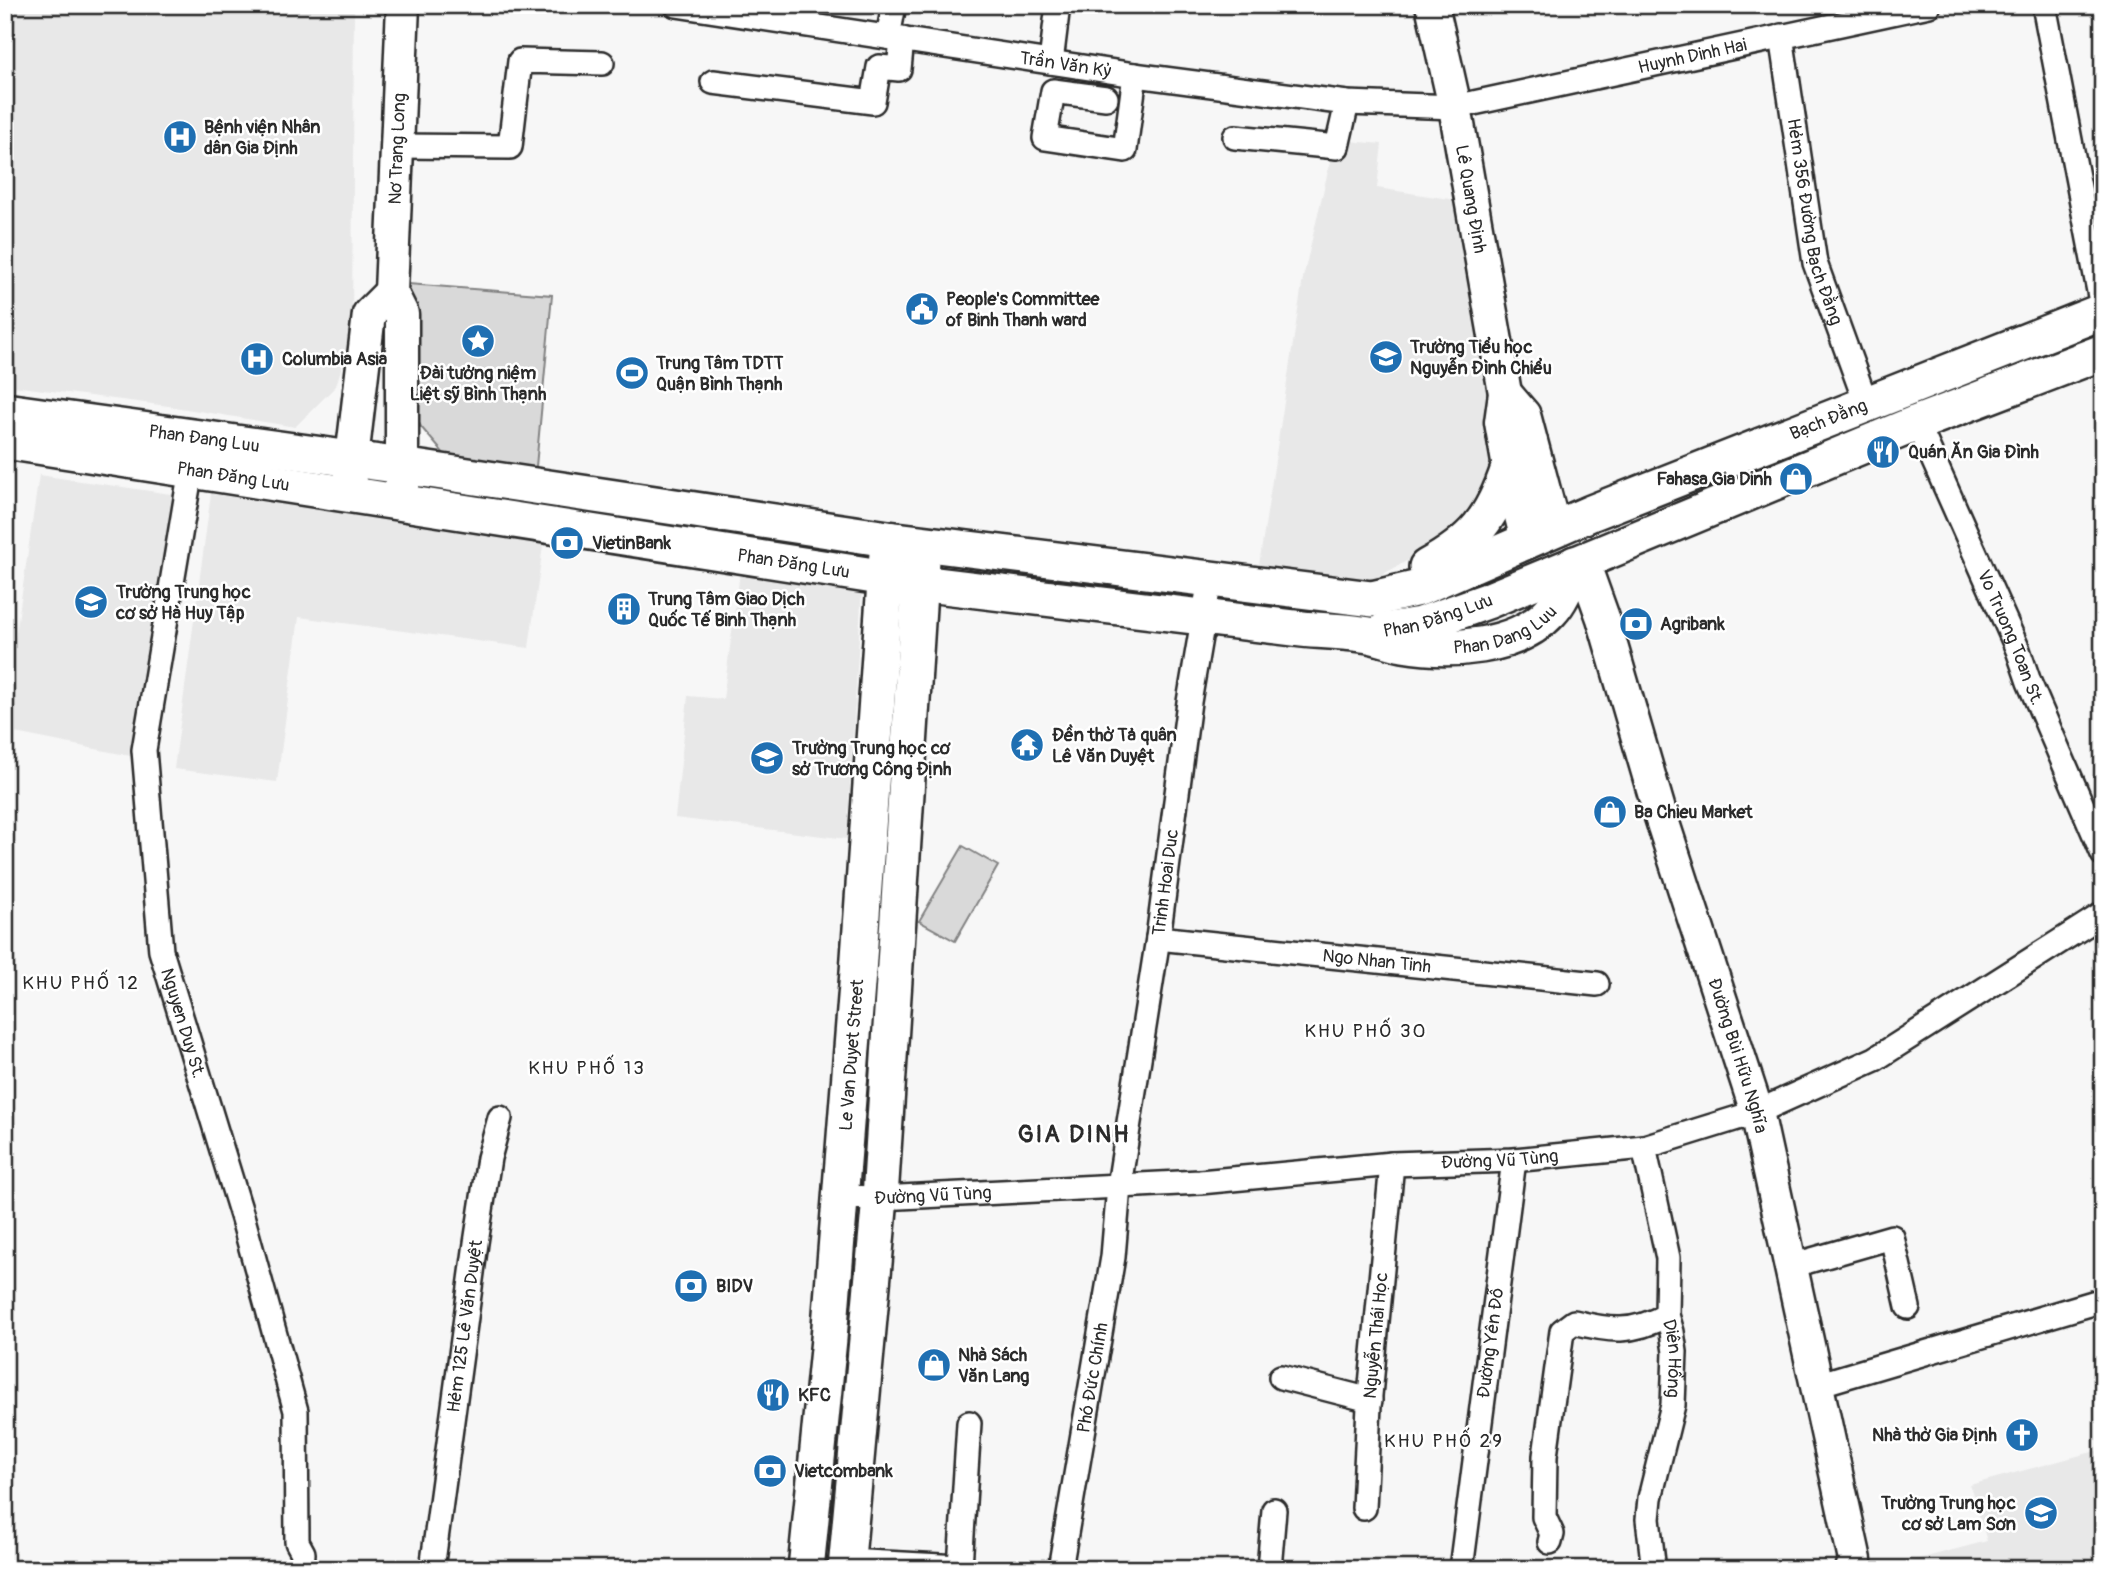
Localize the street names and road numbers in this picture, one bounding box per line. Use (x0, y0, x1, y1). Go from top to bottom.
street label: Huynh Dinh Hai (1636, 33, 1749, 79)
street label: Trần Văn Kỷ (1018, 46, 1113, 83)
street label: Nơ Trang Long (383, 92, 411, 205)
street label: Hẻm 356 Đường Bạch Đằng (1782, 117, 1848, 328)
street label: Lê Quang Định (1450, 143, 1492, 255)
street label: Bạch Đằng (1786, 394, 1870, 445)
street label: Phan Đang Luu (147, 420, 261, 458)
street label: Phan Đăng Lưu (175, 456, 291, 497)
street label: Phan Đăng Lưu (736, 543, 851, 584)
street label: Vo Truong Toan St. (1972, 566, 2049, 709)
street label: Phan Đăng Lưu (1381, 588, 1496, 642)
street label: Phan Dang Luu (1453, 600, 1562, 659)
street label: Trinh Hoai Duc (1147, 828, 1184, 937)
street label: Ngo Nhan Tinh (1321, 944, 1432, 978)
street label: Nguyen Duy St. (155, 965, 211, 1081)
street label: Đường Bùi Hữu Nghĩa (1703, 975, 1773, 1135)
street label: Le Van Duyet Street (834, 978, 869, 1132)
street label: Đường Vũ Tùng (1441, 1144, 1559, 1174)
street label: Đường Vũ Tùng (874, 1181, 992, 1210)
street label: Hẻm 125 Lê Văn Duyệt (442, 1238, 488, 1414)
street label: Nguyễn Thái Học (1358, 1271, 1393, 1400)
street label: Đường Yên Đỗ (1472, 1286, 1509, 1399)
street label: Diên Hồng (1657, 1317, 1687, 1398)
street label: Phó Đức Chính (1072, 1321, 1113, 1435)

